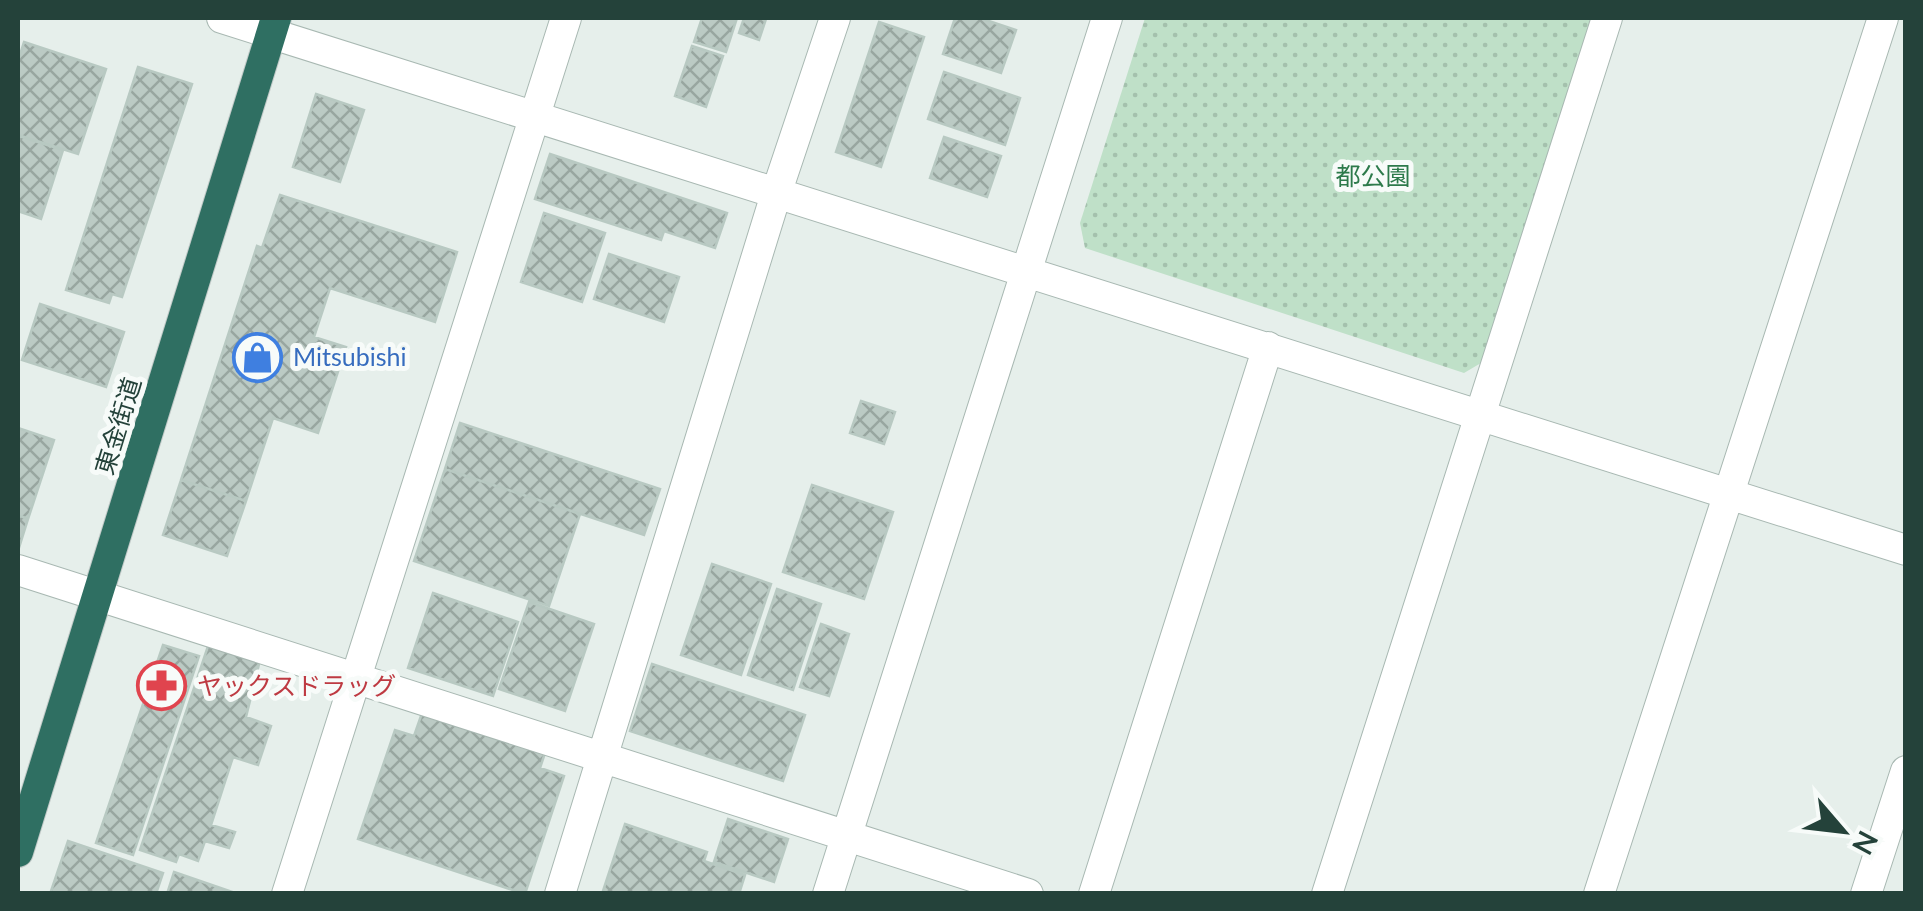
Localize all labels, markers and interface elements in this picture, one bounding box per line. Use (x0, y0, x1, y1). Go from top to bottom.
park label: 都公園 (1335, 160, 1411, 190)
shop icon: Mitsubishi (232, 331, 284, 383)
place label: Mitsubishi (293, 341, 407, 371)
street label: 東金街道 (88, 373, 146, 478)
pharmacy icon: ヤックスドラッグ (136, 660, 188, 712)
place label: ヤックスドラッグ (197, 670, 396, 700)
north arrow (1793, 781, 1893, 881)
text: N (1846, 826, 1886, 861)

